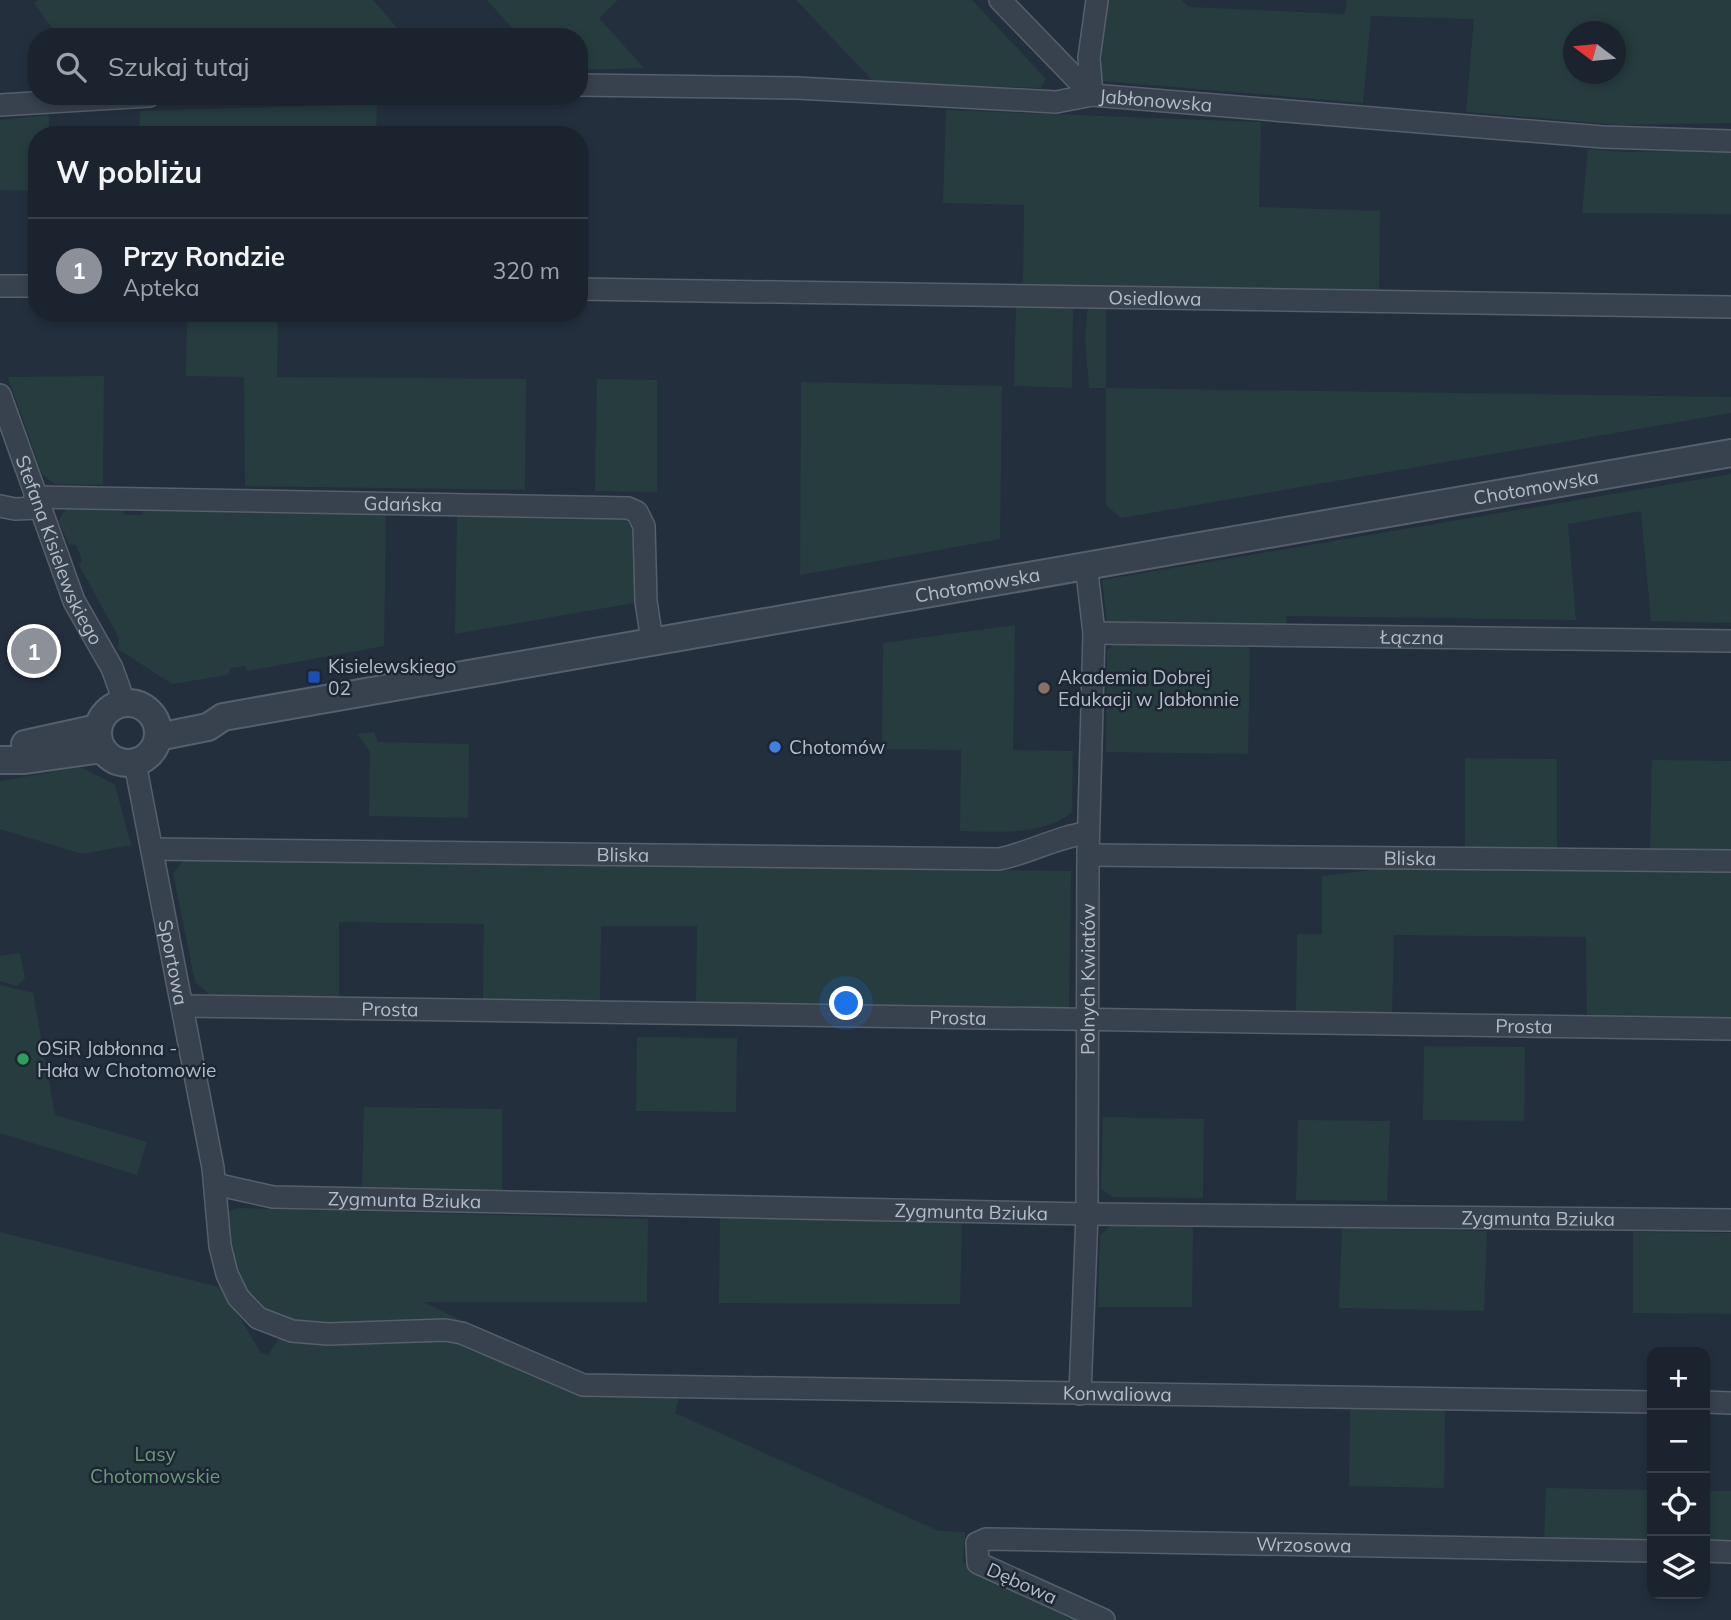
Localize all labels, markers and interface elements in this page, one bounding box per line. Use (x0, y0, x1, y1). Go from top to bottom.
north arrow (1563, 21, 1626, 84)
search box (28, 28, 588, 105)
icon: search (52, 48, 90, 86)
text: Szukaj tutaj (108, 50, 250, 83)
street label: Jabłonowska (1098, 84, 1213, 117)
text: W pobliżu (56, 153, 202, 191)
text: Przy Rondzie (123, 240, 285, 273)
text: 1 (72, 256, 86, 285)
text: 320 m (492, 256, 560, 285)
text: Apteka (123, 273, 200, 302)
street label: Osiedlowa (1108, 285, 1202, 311)
street label: Stefana Kisielewskiego (11, 452, 108, 649)
street label: Chotomowska (1472, 464, 1600, 510)
street label: Gdańska (364, 491, 442, 517)
street label: Chotomowska (913, 562, 1042, 608)
pin: 1 (11, 625, 57, 677)
street label: Łączna (1379, 625, 1444, 649)
place label: Kisielewskiego 02 (328, 654, 456, 700)
place label: Akademia Dobrej Edukacji w Jabłonnie (1058, 665, 1239, 711)
marker: Kisielewskiego 02 (306, 669, 322, 685)
marker: Akademia Dobrej Edukacji w Jabłonnie (1036, 680, 1052, 696)
place label: Chotomów (789, 735, 885, 759)
marker: Chotomów (767, 739, 783, 755)
street label: Bliska (597, 842, 649, 867)
street label: Bliska (1384, 846, 1436, 870)
street label: Polnych Kwiatów (1075, 903, 1100, 1055)
street label: Sportowa (153, 918, 193, 1007)
your location (829, 986, 863, 1020)
street label: Prosta (361, 997, 419, 1021)
street label: Prosta (929, 1005, 987, 1030)
street label: Prosta (1495, 1013, 1553, 1038)
place label: OSiR Jabłonna - Hała w Chotomowie (37, 1036, 216, 1082)
marker: OSiR Jabłonna - Hała w Chotomowie (15, 1051, 31, 1067)
street label: Zygmunta Bziuka (328, 1186, 482, 1213)
street label: Zygmunta Bziuka (894, 1198, 1048, 1225)
street label: Zygmunta Bziuka (1462, 1205, 1615, 1231)
map controls (1647, 1347, 1710, 1599)
button: + (1647, 1347, 1710, 1410)
street label: Konwaliowa (1063, 1381, 1172, 1406)
button: − (1647, 1410, 1710, 1473)
park label: Lasy Chotomowskie (90, 1442, 220, 1488)
button: locate (1647, 1473, 1710, 1536)
street label: Wrzosowa (1256, 1532, 1352, 1558)
button: layers (1647, 1536, 1710, 1599)
street label: Dębowa (983, 1557, 1061, 1609)

